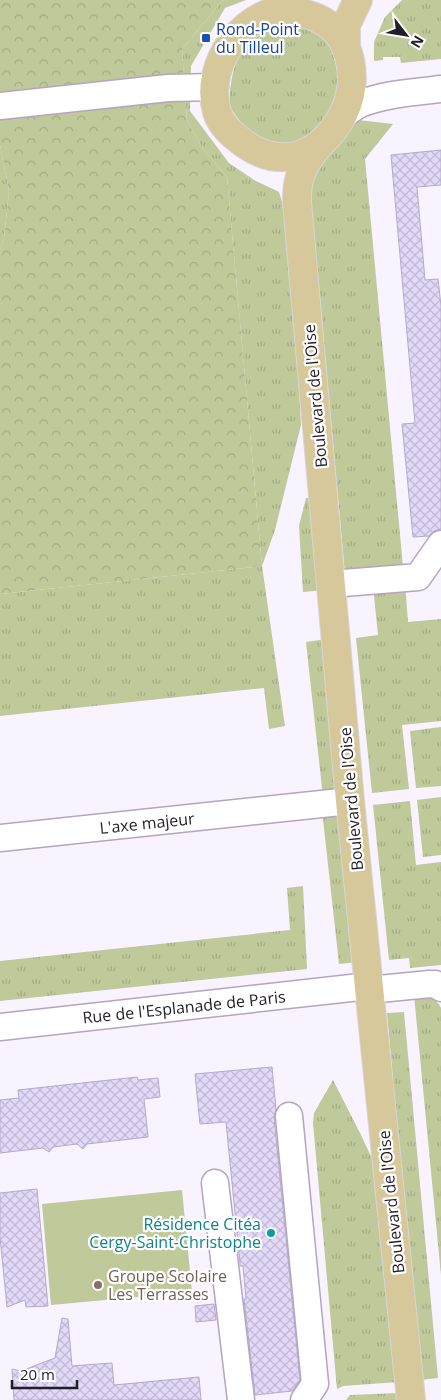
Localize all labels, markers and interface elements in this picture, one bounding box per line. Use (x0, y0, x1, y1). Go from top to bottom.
north arrow (381, 10, 431, 60)
place label: Rond-Point du Tilleul (216, 18, 299, 58)
marker: Rond-Point du Tilleul (200, 32, 212, 44)
text: N (406, 32, 429, 52)
street label: Boulevard de l'Oise (298, 323, 332, 469)
street label: Boulevard de l'Oise (334, 726, 368, 872)
street label: L'axe majeur (98, 807, 196, 839)
street label: Rue de l'Esplanade de Paris (81, 985, 287, 1029)
street label: Boulevard de l'Oise (373, 1129, 409, 1275)
place label: Résidence Citéa Cergy-Saint-Christophe (89, 1213, 261, 1253)
marker: Résidence Citéa Cergy-Saint-Christophe (265, 1227, 277, 1239)
place label: Groupe Scolaire Les Terrasses (108, 1265, 227, 1305)
marker: Groupe Scolaire Les Terrasses (92, 1279, 104, 1291)
scale bar (12, 1358, 78, 1390)
text: 20 m (20, 1364, 55, 1384)

